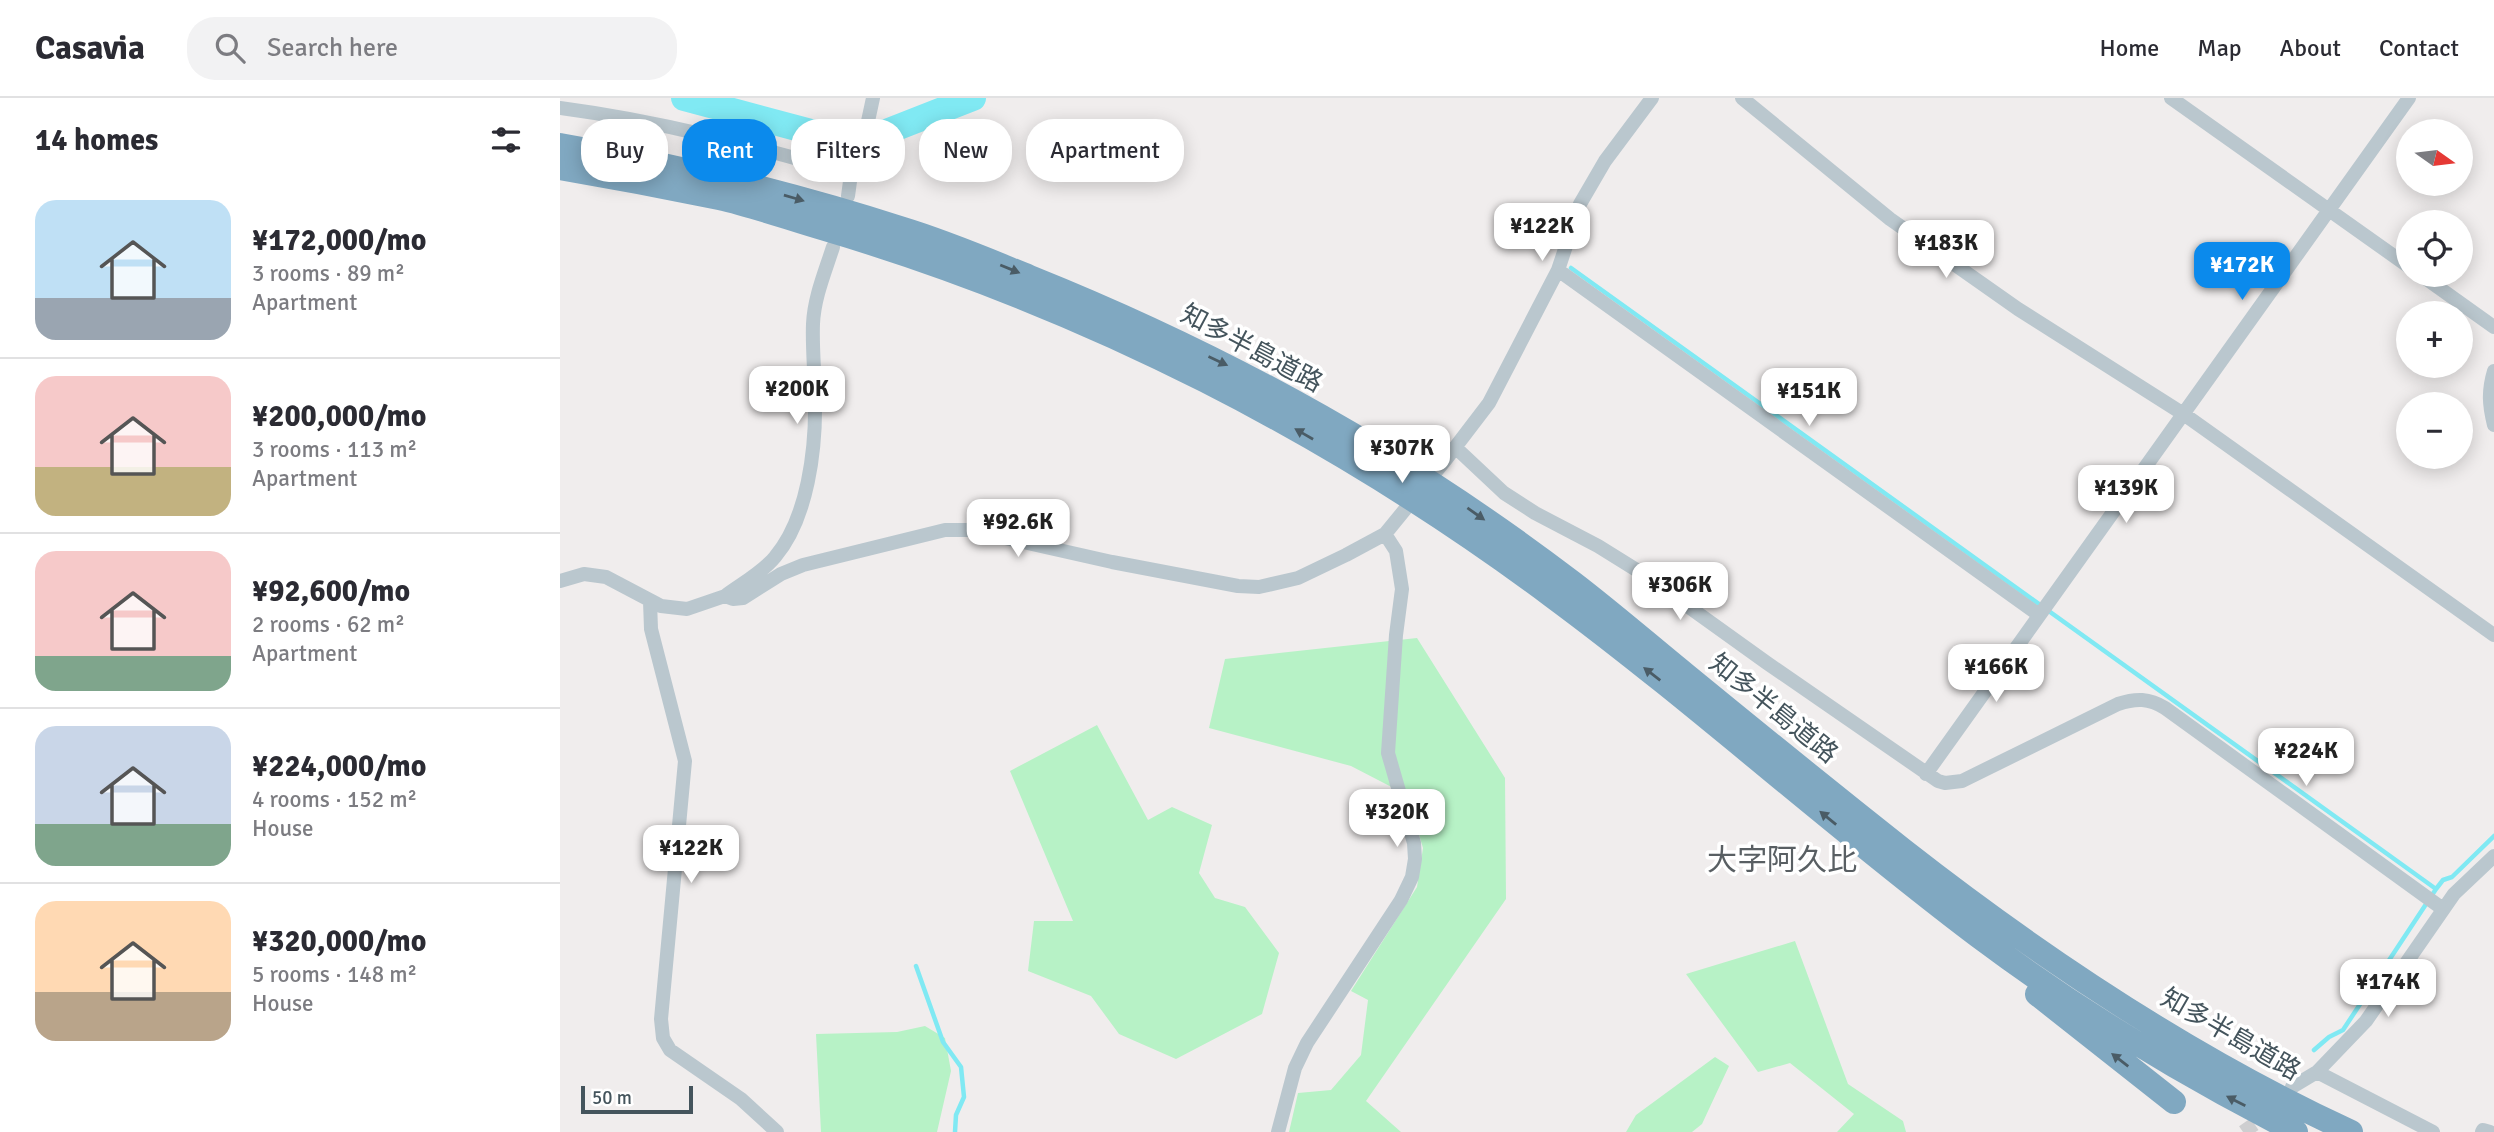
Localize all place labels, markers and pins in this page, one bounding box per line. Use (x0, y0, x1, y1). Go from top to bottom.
pin: ¥122K (1493, 204, 1591, 263)
pin: ¥183K (1897, 220, 1995, 280)
pin: ¥172K (2193, 242, 2291, 302)
pin: ¥200K (748, 366, 846, 426)
pin: ¥151K (1760, 368, 1858, 428)
pin: ¥307K (1353, 426, 1451, 485)
pin: ¥139K (2077, 466, 2175, 525)
pin: ¥92.6K (961, 500, 1075, 559)
pin: ¥306K (1631, 562, 1729, 622)
pin: ¥166K (1947, 644, 2045, 704)
pin: ¥224K (2257, 728, 2355, 788)
pin: ¥320K (1348, 790, 1446, 849)
pin: ¥122K (642, 826, 740, 885)
pin: ¥174K (2339, 960, 2437, 1019)

